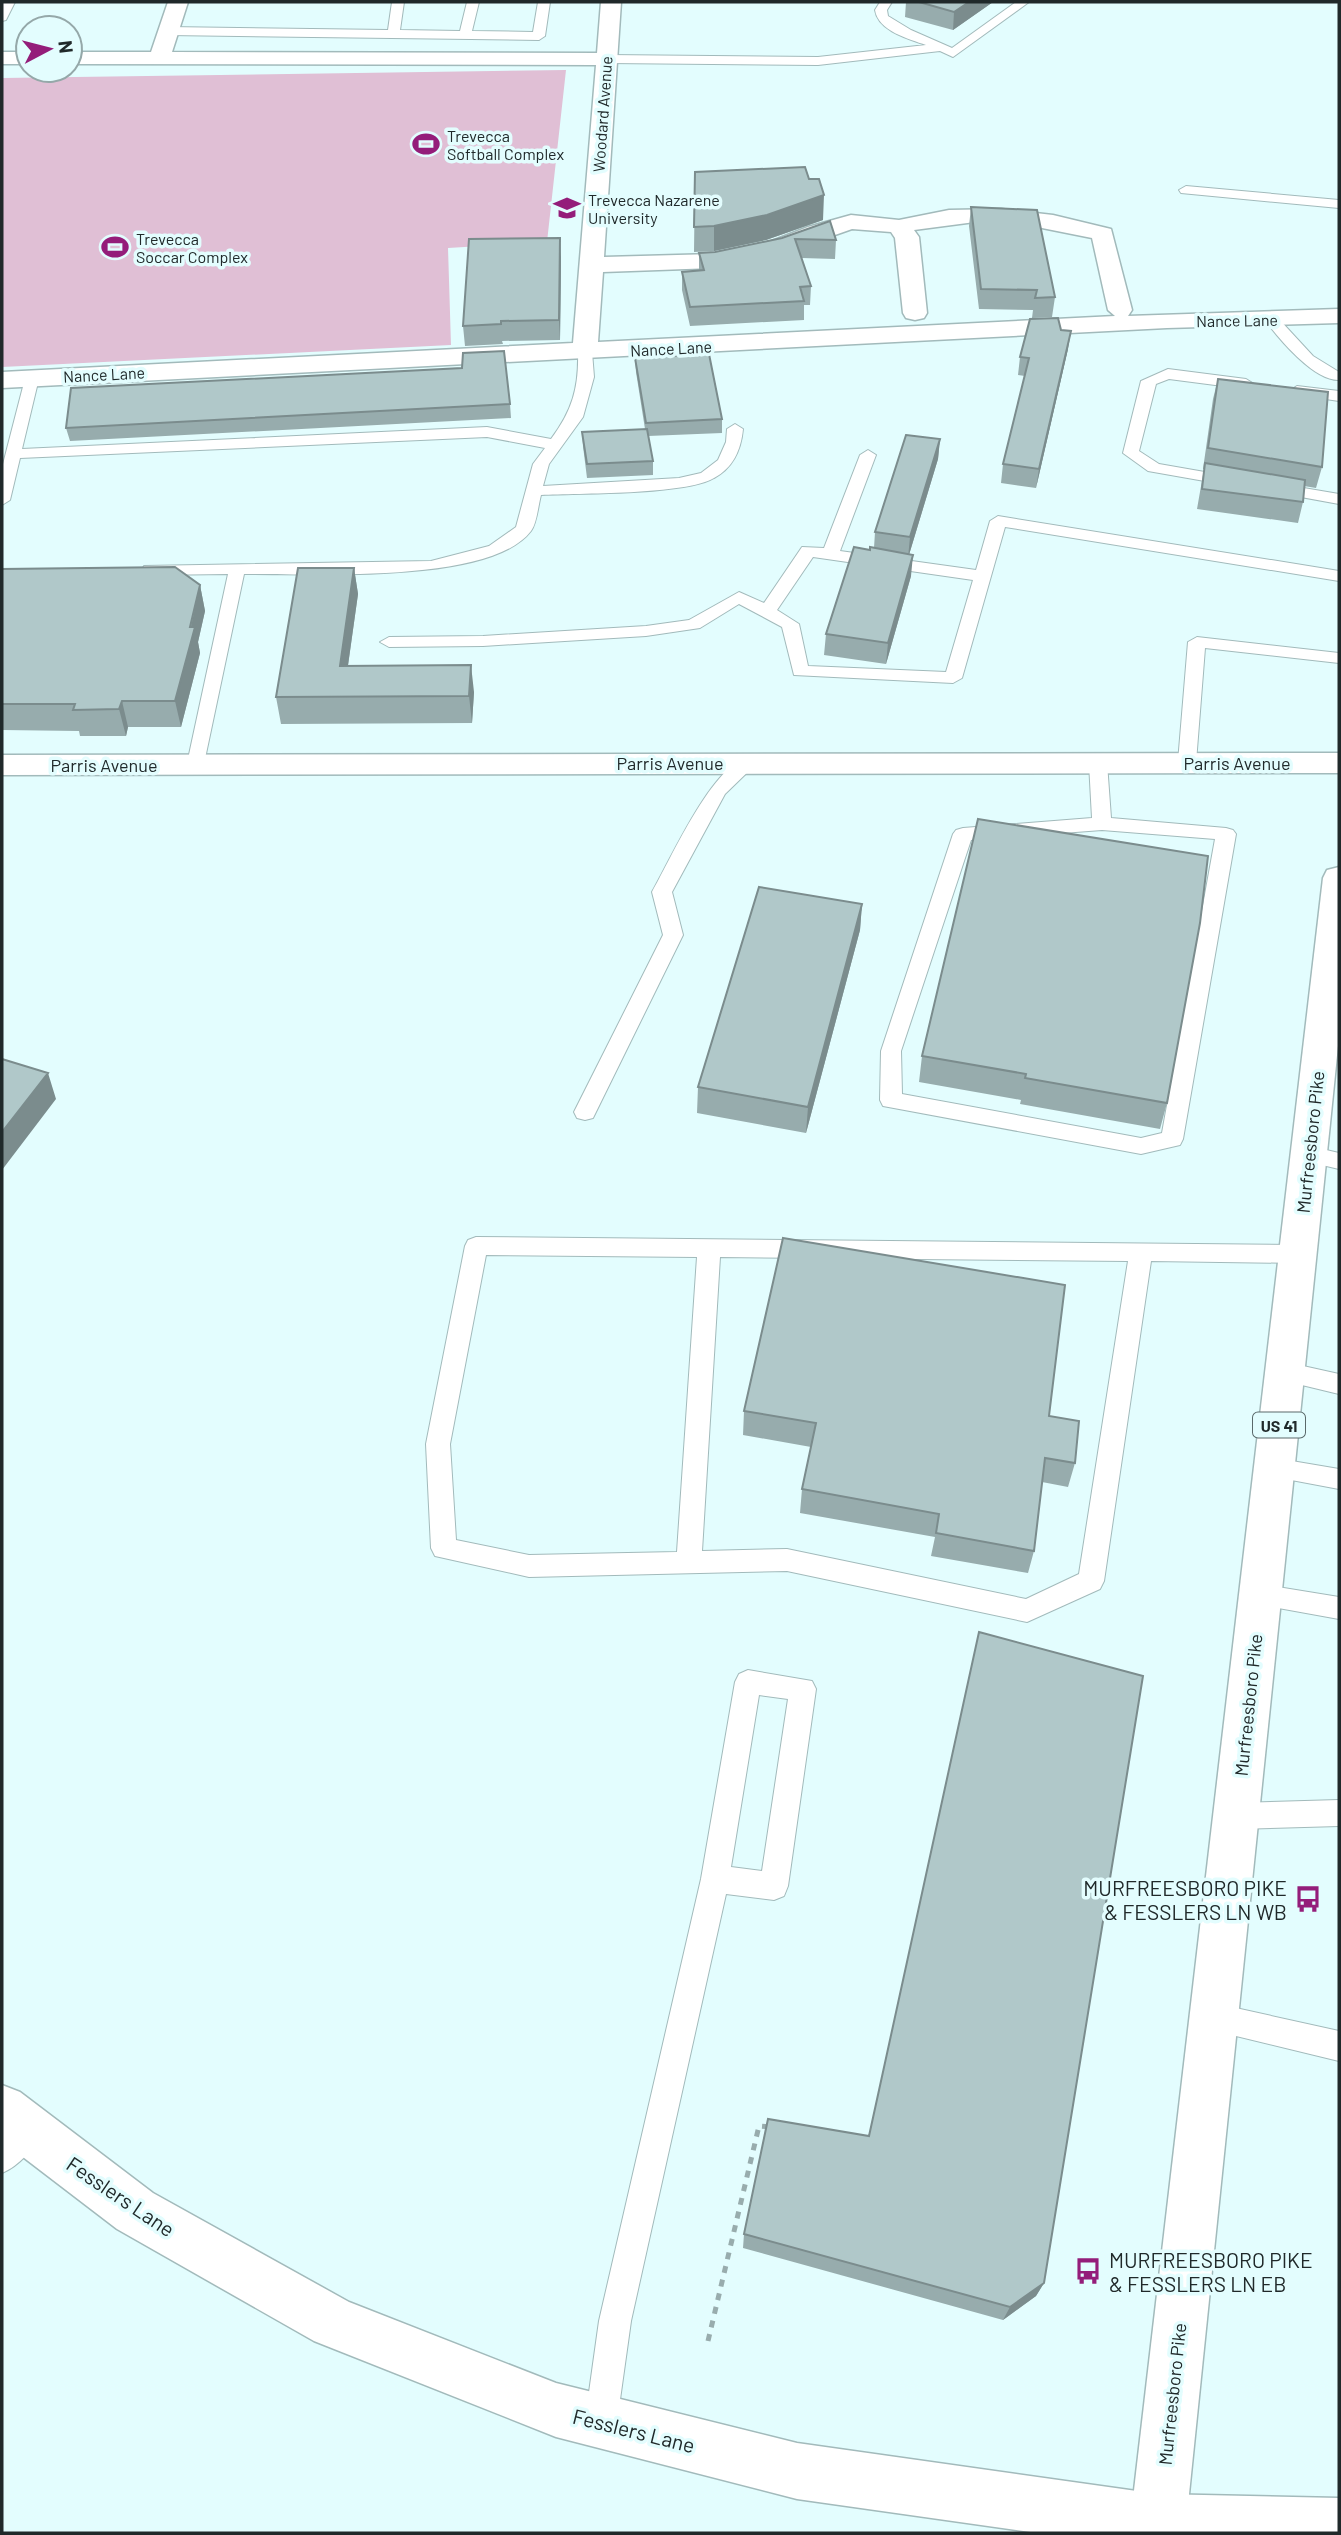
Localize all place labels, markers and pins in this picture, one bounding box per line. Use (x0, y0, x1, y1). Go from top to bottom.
place label: Trevecca Softball Complex (447, 126, 564, 163)
sports icon: Trevecca Softball Complex (411, 129, 441, 159)
place label: Trevecca Nazarene University (588, 190, 720, 227)
school or university icon: Trevecca Nazarene University (552, 193, 582, 223)
place label: Trevecca Soccar Complex (136, 229, 248, 266)
sports icon: Trevecca Soccar Complex (100, 232, 130, 262)
place label: MURFREESBORO PIKE & FESSLERS LN WB (1083, 1875, 1287, 1924)
bus stop icon: MURFREESBORO PIKE & FESSLERS LN WB (1293, 1884, 1323, 1914)
place label: MURFREESBORO PIKE & FESSLERS LN EB (1109, 2247, 1313, 2296)
bus stop icon: MURFREESBORO PIKE & FESSLERS LN EB (1073, 2256, 1103, 2286)

